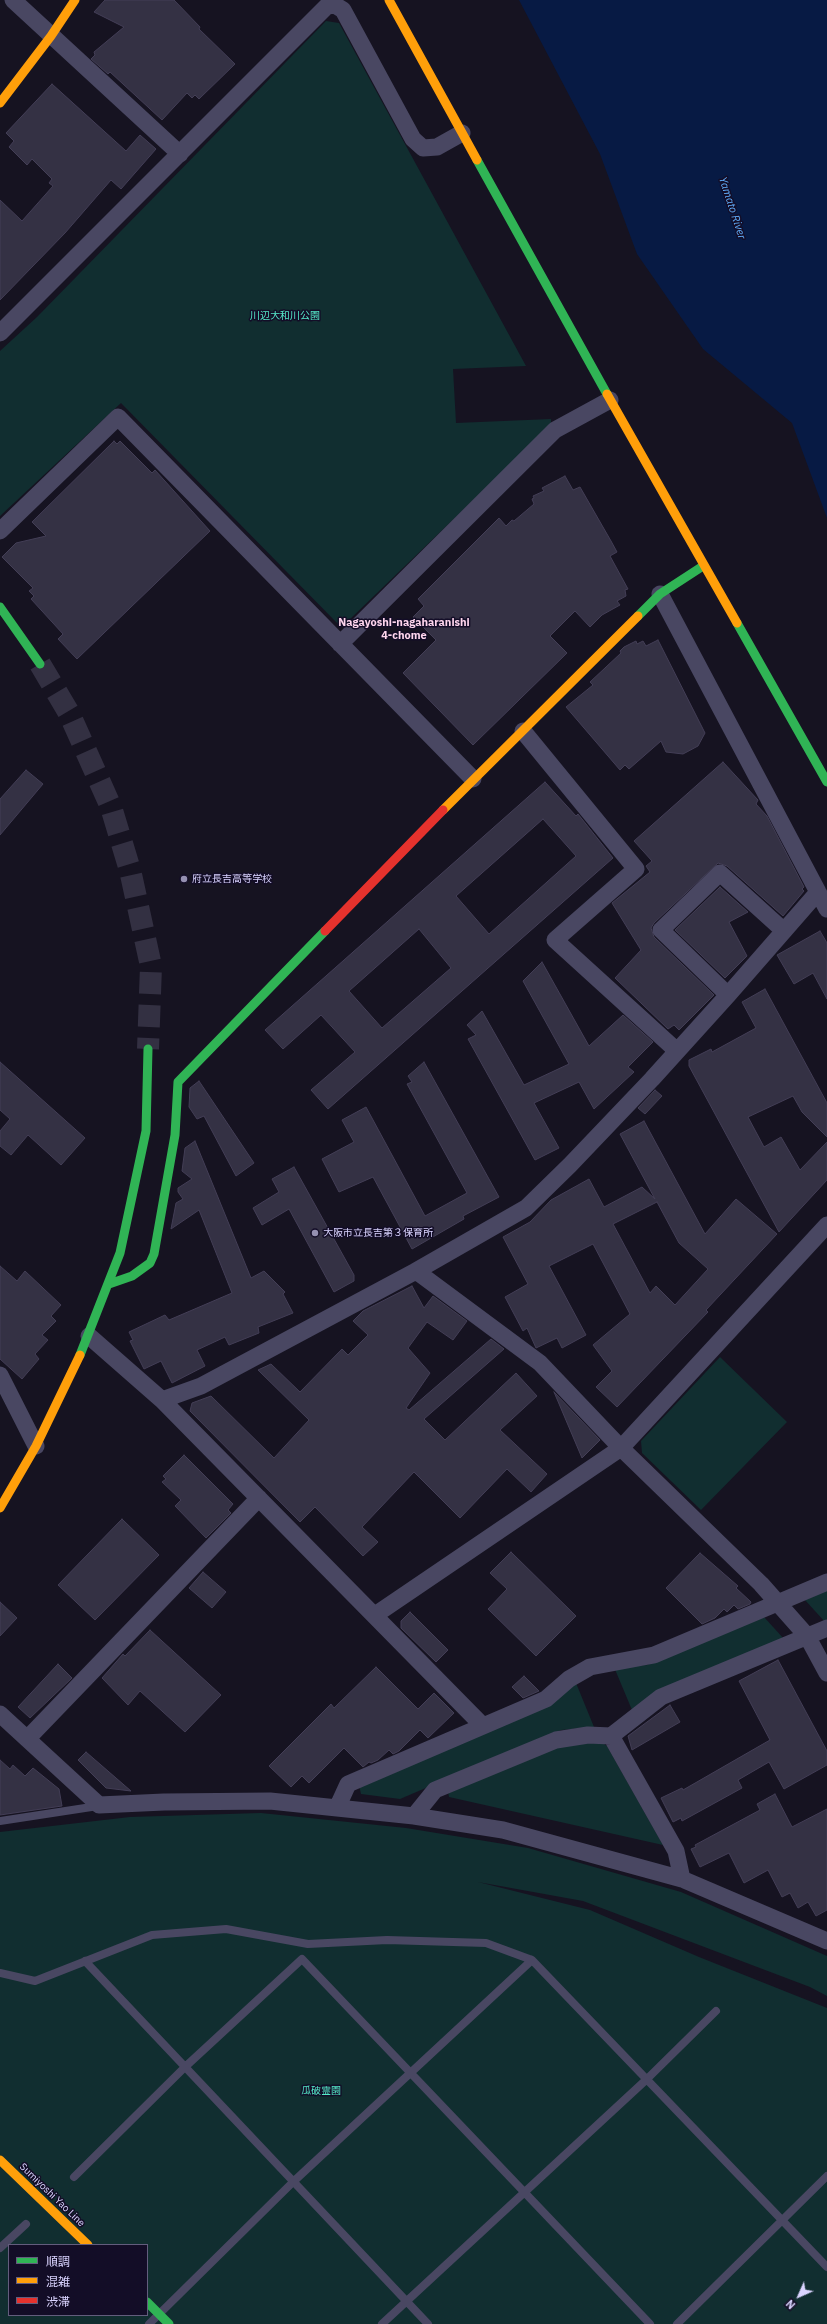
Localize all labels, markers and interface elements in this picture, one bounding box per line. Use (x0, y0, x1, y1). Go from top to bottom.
water label: Yamato River (716, 175, 748, 241)
park label: 川辺大和川公園 (250, 310, 320, 322)
district label: Nagayoshi-nagaharanishi 4-chome (338, 616, 470, 642)
place label: 府立長吉高等学校 (192, 873, 272, 885)
marker: 府立長吉高等学校 (179, 874, 189, 884)
place label: 大阪市立長吉第３保育所 (323, 1227, 433, 1239)
marker: 大阪市立長吉第３保育所 (310, 1228, 320, 1238)
park label: 瓜破霊園 (301, 2085, 341, 2097)
street label: Sumiyoshi Yao Line (17, 2161, 87, 2229)
legend (8, 2244, 148, 2316)
text: 順調 (46, 2254, 70, 2269)
text: 混雑 (46, 2274, 70, 2289)
north arrow (779, 2276, 819, 2316)
text: 渋滞 (46, 2294, 70, 2309)
text: N (783, 2297, 798, 2312)

